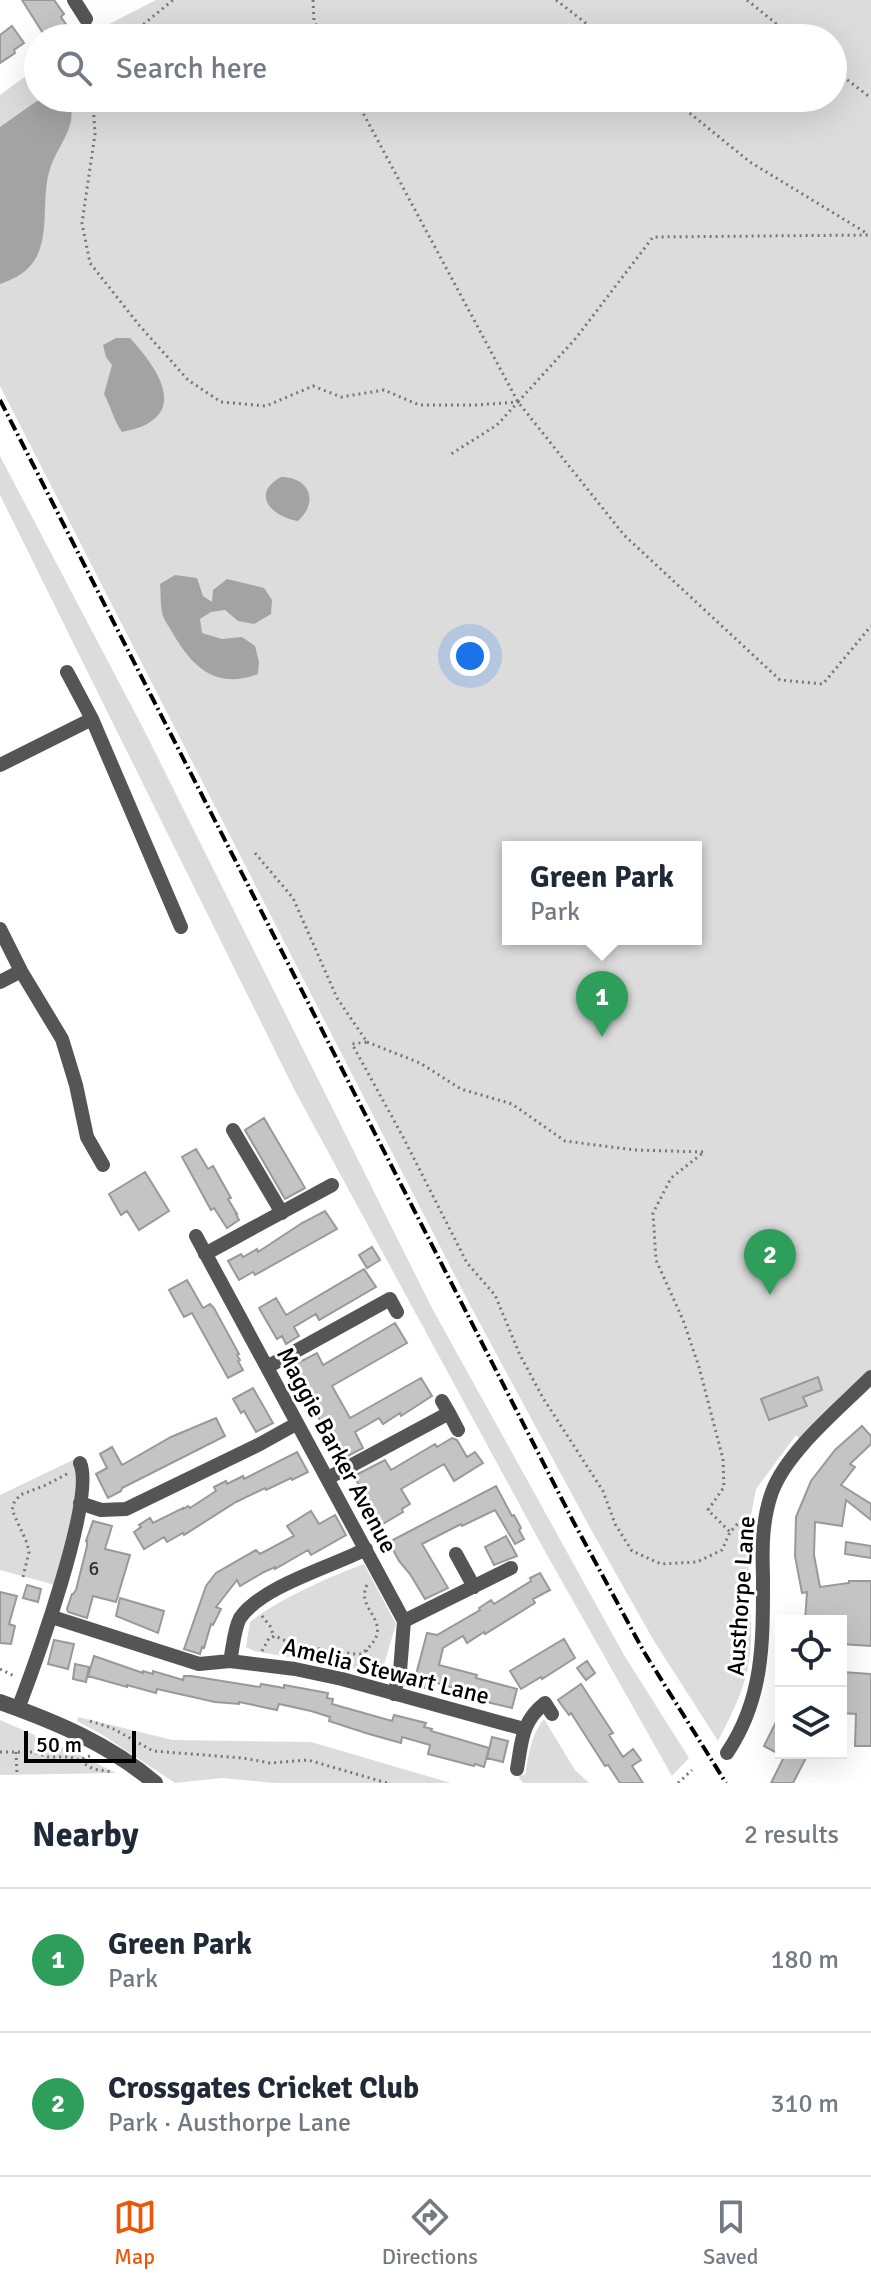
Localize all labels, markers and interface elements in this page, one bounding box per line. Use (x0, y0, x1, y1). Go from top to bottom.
search box (24, 24, 847, 112)
icon: search (52, 46, 96, 90)
text: Search here (116, 50, 267, 87)
your location (450, 636, 490, 676)
popup (502, 841, 702, 945)
text: Green Park (530, 859, 674, 896)
text: Park (530, 896, 580, 928)
pin: 1 (576, 971, 628, 1037)
pin: 2 (744, 1229, 796, 1295)
street label: Maggie Barker Avenue (270, 1342, 404, 1558)
street label: Austhorpe Lane (720, 1515, 762, 1677)
house number: 6 (89, 1556, 99, 1581)
map controls (775, 1615, 847, 1759)
button: locate (775, 1615, 847, 1687)
street label: Amelia Stewart Lane (280, 1631, 492, 1711)
button: layers (775, 1687, 847, 1759)
scale bar (24, 1727, 136, 1763)
text: 50 m (36, 1731, 82, 1758)
text: Nearby (32, 1814, 139, 1856)
text: 2 results (744, 1819, 839, 1851)
text: Green Park (108, 1926, 252, 1963)
text: 1 (51, 1944, 65, 1976)
text: 180 m (770, 1944, 839, 1976)
text: Park (108, 1963, 158, 1995)
text: Crossgates Cricket Club (108, 2070, 419, 2107)
text: 2 (51, 2088, 65, 2120)
text: 310 m (770, 2088, 839, 2120)
text: Park · Austhorpe Lane (108, 2107, 351, 2139)
tab: Map (113, 2195, 157, 2270)
tab: Directions (382, 2195, 478, 2270)
tab: Saved (703, 2195, 758, 2270)

